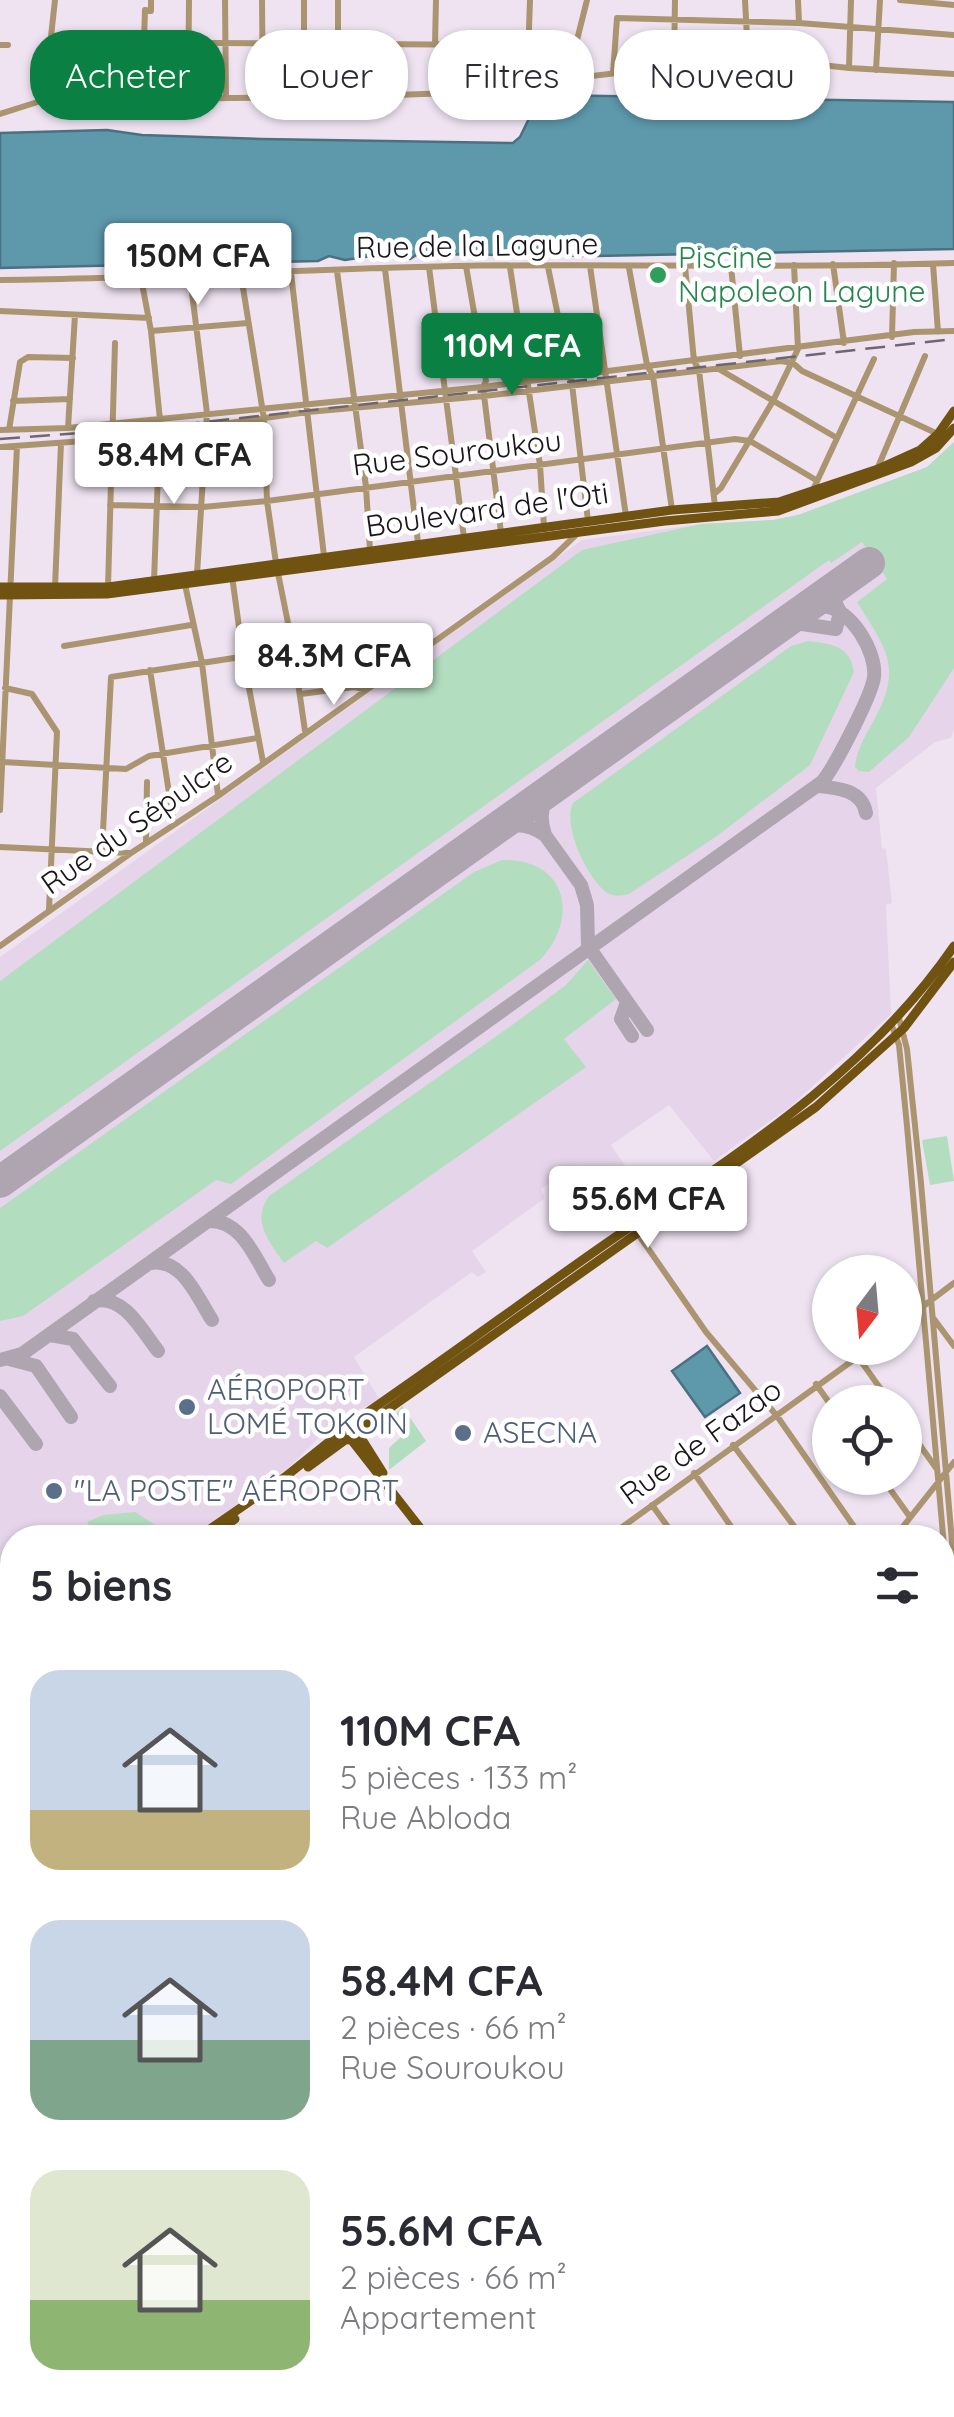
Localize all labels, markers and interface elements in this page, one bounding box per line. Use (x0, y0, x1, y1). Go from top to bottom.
chip: Acheter (30, 30, 225, 120)
chip: Louer (245, 30, 408, 120)
chip: Filtres (428, 30, 594, 120)
chip: Nouveau (614, 30, 830, 120)
pin: 150M CFA (95, 223, 301, 308)
street label: Rue de la Lagune (355, 224, 599, 266)
text: 150M CFA (126, 235, 270, 275)
place label: Piscine Napoleon Lagune (678, 238, 926, 310)
marker: Piscine Napoleon Lagune (647, 264, 669, 286)
pin: 110M CFA (409, 313, 615, 398)
text: 110M CFA (443, 325, 581, 365)
street label: Rue Souroukou (350, 420, 564, 484)
pin: 58.4M CFA (60, 422, 288, 507)
text: 58.4M CFA (97, 434, 251, 474)
street label: Boulevard de l'Oti (363, 473, 611, 545)
pin: 84.3M CFA (220, 623, 448, 708)
text: 84.3M CFA (257, 635, 411, 675)
street label: Rue du Sépulcre (33, 742, 239, 902)
pin: 55.6M CFA (534, 1166, 762, 1251)
text: 55.6M CFA (571, 1178, 725, 1218)
north arrow (812, 1255, 922, 1365)
map controls (812, 1255, 922, 1495)
place label: AÉROPORT LOMÉ TOKOIN (207, 1370, 408, 1442)
street label: Rue de Fazao (612, 1370, 789, 1513)
button: locate (812, 1385, 922, 1495)
marker: AÉROPORT LOMÉ TOKOIN (176, 1396, 198, 1418)
place label: ASECNA (483, 1413, 597, 1451)
marker: ASECNA (452, 1422, 474, 1444)
place label: "LA POSTE" AÉROPORT (74, 1471, 399, 1509)
marker: "LA POSTE" AÉROPORT (43, 1480, 65, 1502)
icon: filters (870, 1558, 925, 1613)
text: 5 biens (30, 1559, 172, 1612)
text: 110M CFA (340, 1704, 520, 1757)
icon: home (110, 1710, 230, 1830)
text: 5 pièces · 133 m² (340, 1757, 577, 1797)
text: Rue Abloda (340, 1797, 511, 1837)
text: 58.4M CFA (340, 1954, 543, 2007)
icon: home (110, 1960, 230, 2080)
text: 2 pièces · 66 m² (340, 2007, 567, 2047)
text: Rue Souroukou (340, 2047, 565, 2087)
text: 55.6M CFA (340, 2204, 542, 2257)
icon: home (110, 2210, 230, 2330)
text: 2 pièces · 66 m² (340, 2257, 567, 2297)
text: Appartement (340, 2297, 537, 2337)

